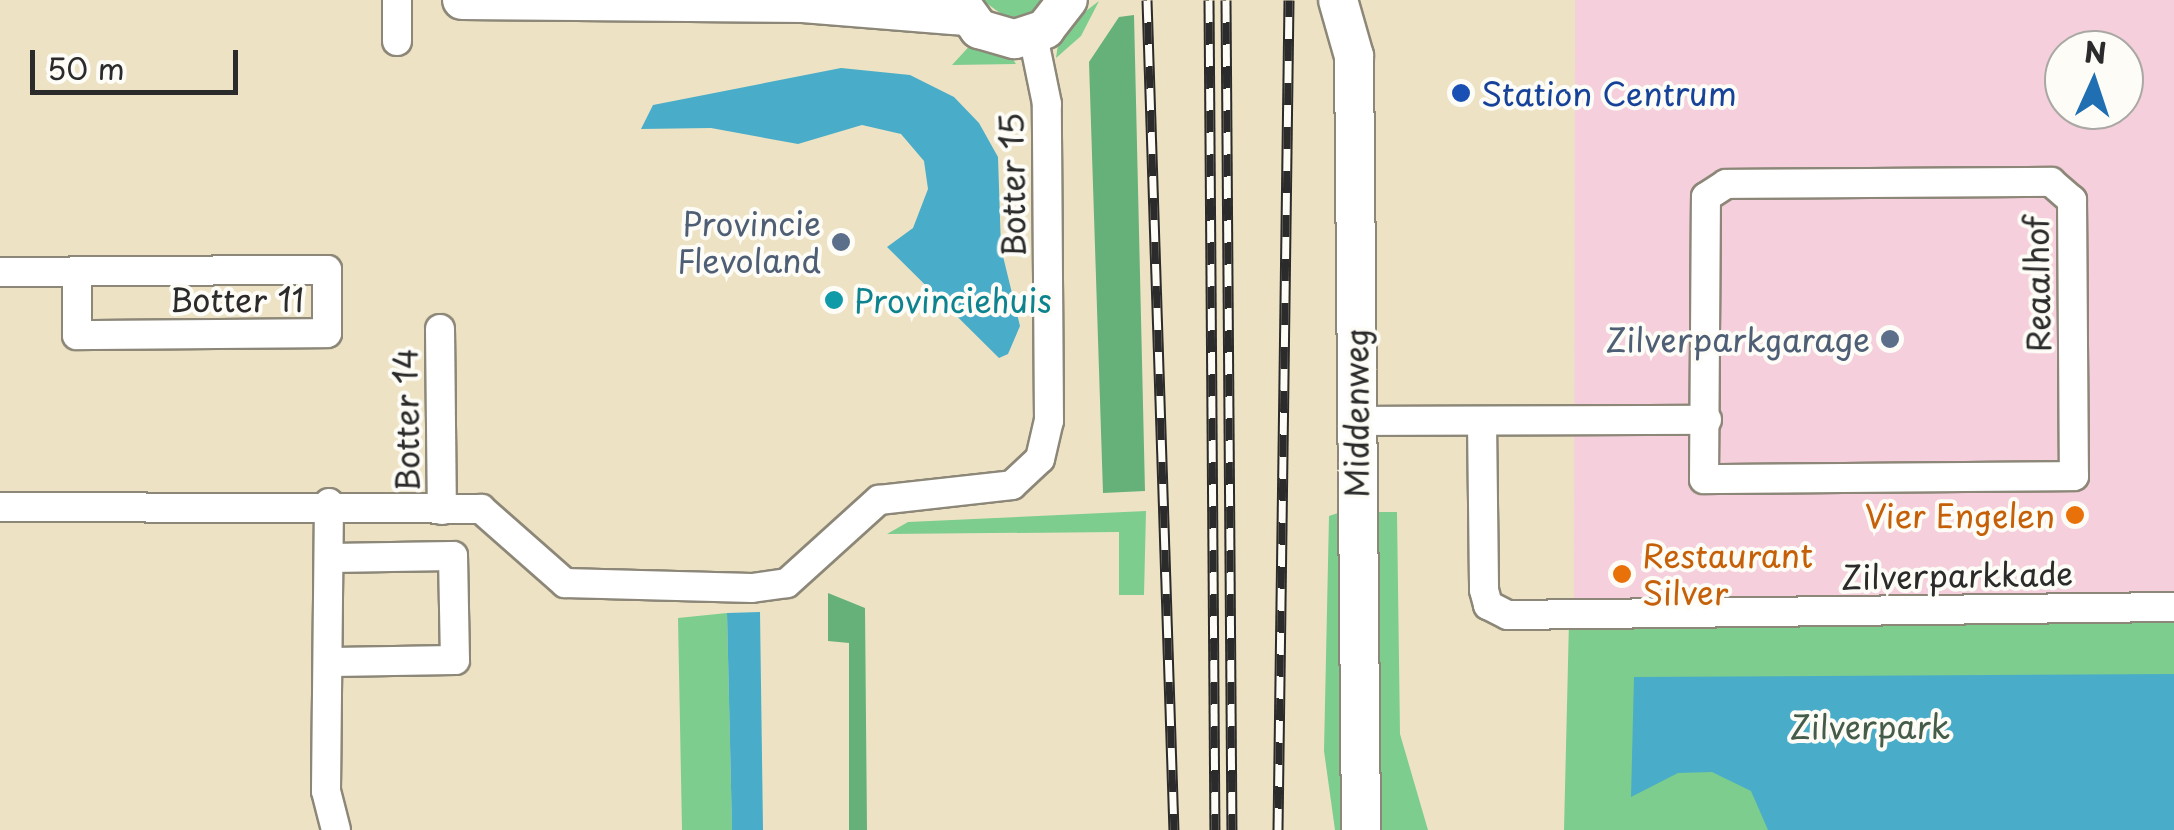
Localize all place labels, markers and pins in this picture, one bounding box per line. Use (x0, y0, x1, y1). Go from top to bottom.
place label: Station Centrum (1481, 74, 1737, 112)
marker: Station Centrum (1450, 82, 1472, 104)
place label: Provincie Flevoland (677, 205, 821, 280)
marker: Provincie Flevoland (830, 231, 852, 253)
place label: Provinciehuis (854, 281, 1052, 319)
marker: Provinciehuis (823, 289, 845, 311)
place label: Zilverparkgarage (1605, 320, 1870, 358)
marker: Zilverparkgarage (1879, 328, 1901, 350)
place label: Vier Engelen (1863, 496, 2055, 534)
marker: Vier Engelen (2064, 504, 2086, 526)
place label: Restaurant Silver (1642, 537, 1813, 612)
marker: Restaurant Silver (1611, 563, 1633, 585)

